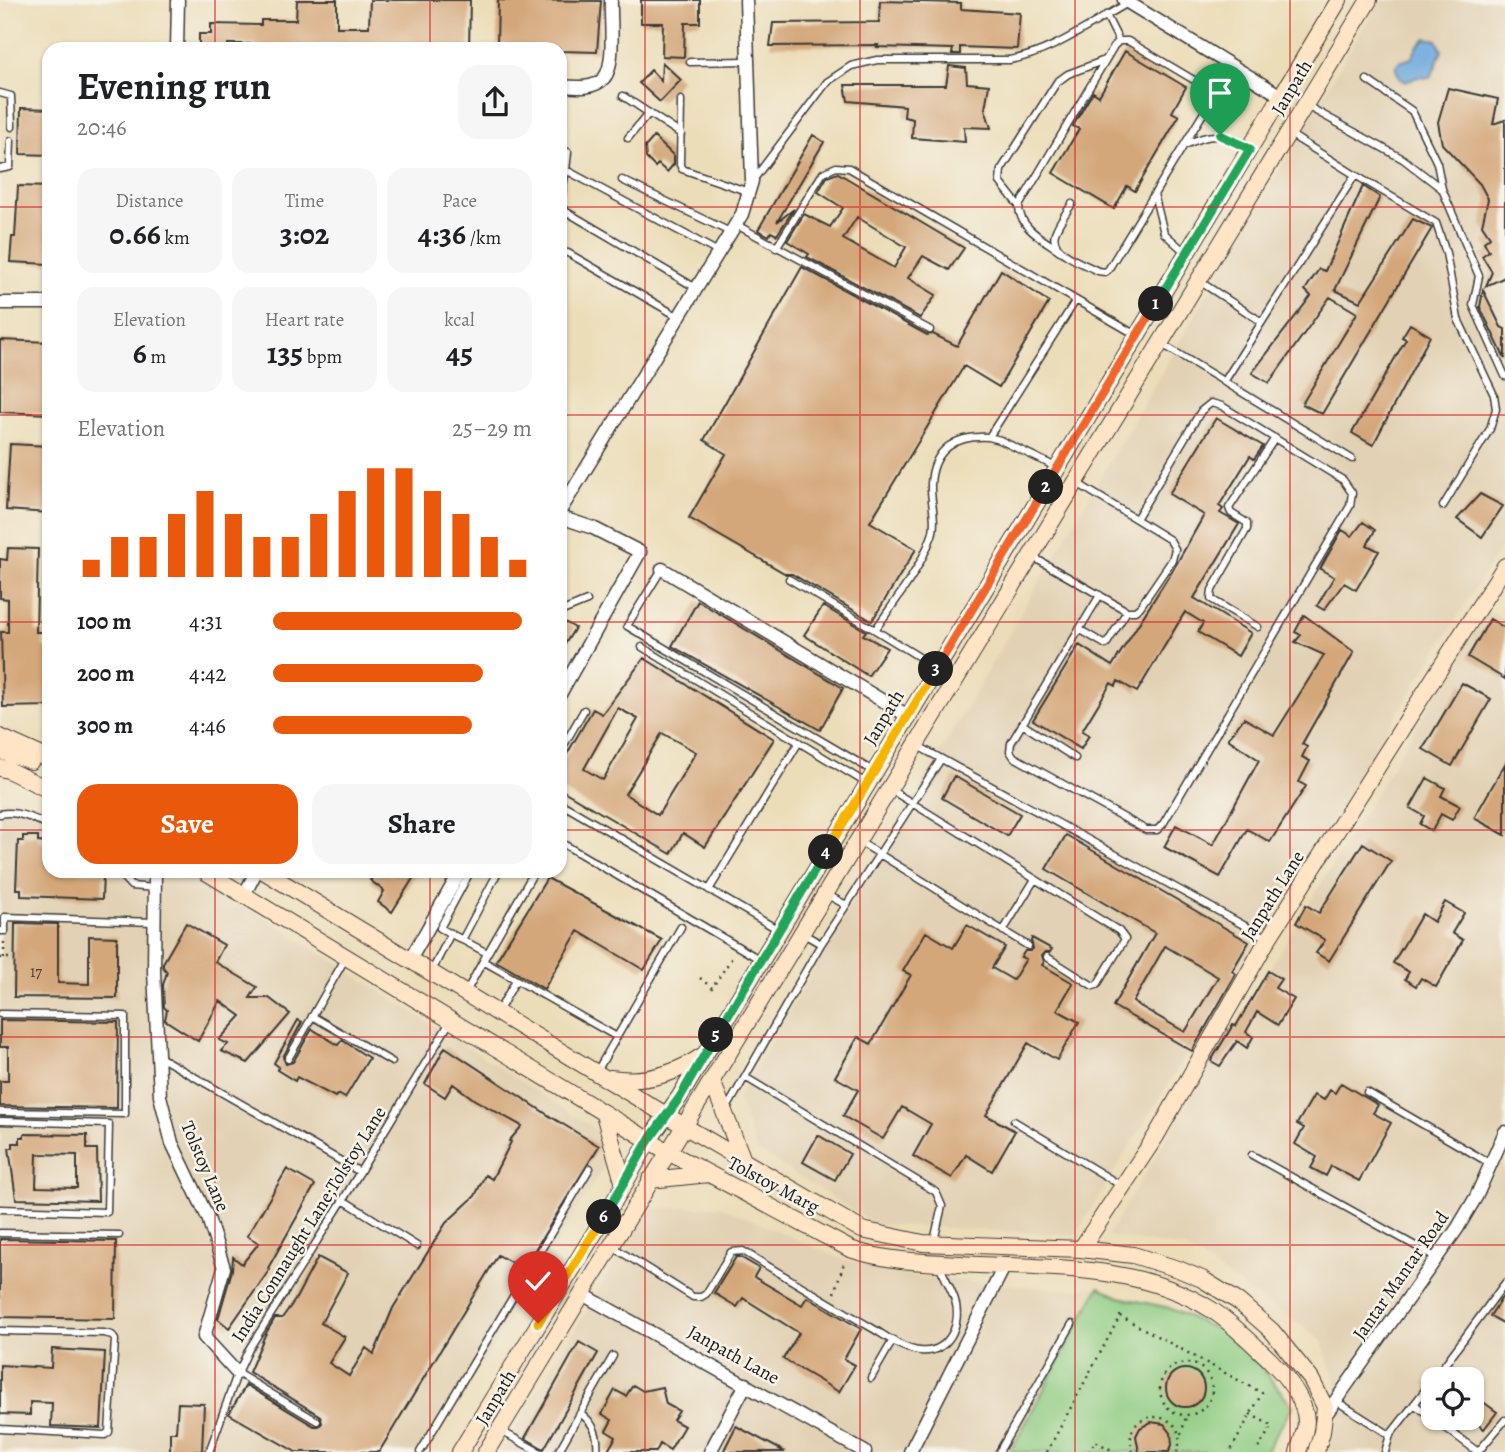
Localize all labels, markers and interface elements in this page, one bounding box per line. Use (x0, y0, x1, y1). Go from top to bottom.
street label: Janpath (1265, 55, 1319, 120)
text: Evening run (77, 60, 271, 112)
pin (1190, 63, 1250, 135)
button: share (458, 65, 532, 139)
icon: arrive (1201, 74, 1239, 112)
text: 20:46 (77, 112, 127, 143)
text: Distance (115, 188, 184, 214)
text: Time (285, 188, 324, 214)
text: Pace (442, 188, 477, 214)
text: 0.66 (109, 214, 161, 254)
text: 3:02 (280, 214, 329, 254)
text: 4:36 (418, 214, 466, 254)
text: km (161, 225, 190, 251)
text: /km (466, 225, 501, 251)
pin: 1 (1138, 286, 1174, 322)
text: 1 (1152, 290, 1159, 316)
text: Elevation (113, 307, 186, 333)
text: Heart rate (265, 307, 344, 333)
text: kcal (444, 307, 475, 333)
text: 6 (133, 333, 147, 373)
text: 135 (267, 333, 303, 373)
text: 45 (446, 333, 473, 373)
text: m (147, 344, 166, 370)
text: bpm (303, 344, 342, 370)
text: Elevation (77, 413, 165, 444)
text: 25–29 m (452, 413, 532, 444)
pin: 2 (1028, 470, 1064, 504)
text: 2 (1041, 473, 1050, 499)
text: 100 m (77, 606, 132, 637)
text: 4:31 (189, 606, 222, 637)
pin: 3 (918, 652, 954, 686)
text: 3 (931, 655, 940, 681)
text: 200 m (77, 658, 135, 689)
text: 4:42 (189, 658, 226, 689)
street label: Janpath (857, 685, 911, 750)
text: 300 m (77, 710, 133, 741)
text: 4:46 (189, 710, 226, 741)
button: Save (77, 784, 298, 864)
button: Share (312, 784, 532, 864)
pin: 4 (808, 834, 844, 870)
text: 4 (821, 838, 830, 864)
street label: Janpath Lane (1235, 846, 1311, 945)
house number: 17 (30, 961, 42, 983)
pin: 5 (698, 1018, 734, 1052)
text: 5 (711, 1021, 720, 1047)
street label: India Connaught Lane;Tolstoy Lane (225, 1102, 392, 1348)
street label: Tolstoy Lane (174, 1117, 236, 1216)
street label: Tolstoy Marg (723, 1150, 824, 1220)
pin: 6 (586, 1200, 622, 1234)
text: 6 (599, 1203, 608, 1229)
street label: Jantar Mantar Road (1347, 1205, 1456, 1345)
pin (508, 1251, 568, 1323)
icon: check (519, 1262, 557, 1300)
street label: Janpath Lane (683, 1319, 784, 1391)
street label: Janpath (469, 1365, 523, 1430)
map controls (1421, 1367, 1484, 1430)
button: locate (1421, 1367, 1484, 1430)

